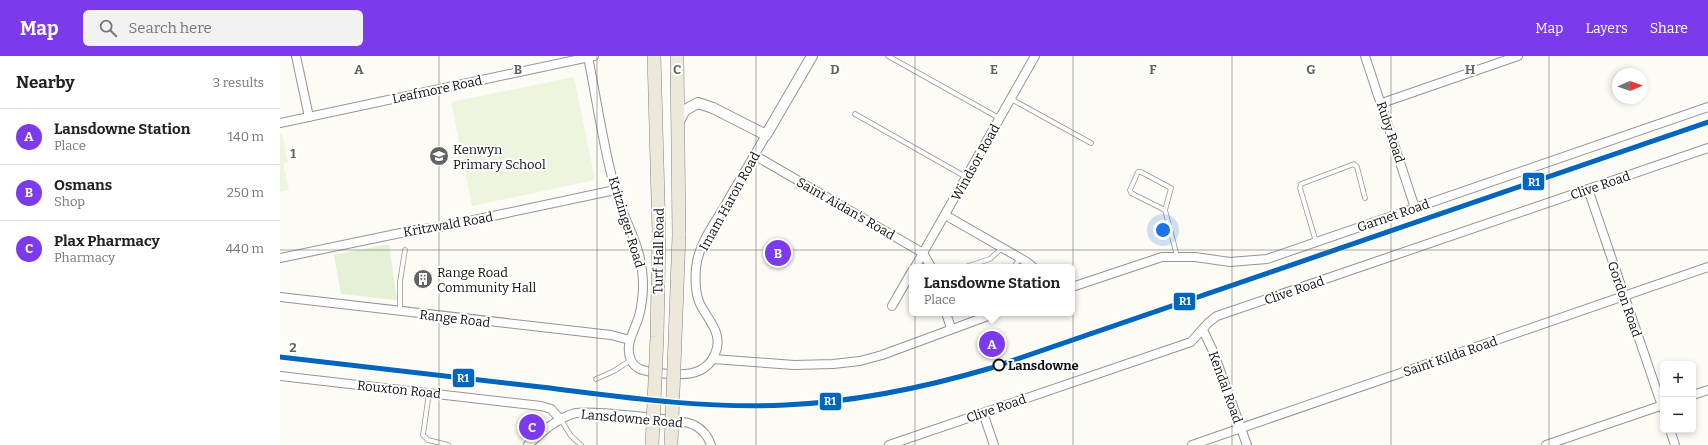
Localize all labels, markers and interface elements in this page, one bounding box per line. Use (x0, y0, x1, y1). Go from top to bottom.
search box (83, 10, 363, 46)
text: Map (20, 17, 59, 40)
icon: search (97, 17, 119, 39)
text: Search here (129, 19, 212, 37)
text: Map (1535, 20, 1563, 37)
text: Layers (1585, 20, 1628, 37)
text: Share (1650, 20, 1688, 37)
text: A (354, 62, 364, 77)
text: B (514, 62, 522, 77)
text: C (673, 62, 681, 77)
text: D (830, 62, 840, 77)
text: E (990, 62, 998, 77)
text: F (1149, 62, 1157, 77)
text: G (1306, 62, 1316, 77)
text: H (1465, 62, 1475, 77)
north arrow (1612, 68, 1648, 104)
text: Nearby (16, 72, 75, 93)
street label: Leafmore Road (391, 73, 484, 106)
text: 3 results (213, 75, 264, 90)
street label: Ruby Road (1374, 100, 1408, 165)
text: Lansdowne Station (54, 120, 190, 138)
street label: Windsor Road (948, 121, 1003, 203)
text: A (24, 129, 34, 144)
text: 140 m (228, 129, 264, 144)
text: Place (54, 138, 86, 153)
place label: Kenwyn Primary School (453, 142, 546, 172)
school or university icon: Kenwyn Primary School (428, 145, 450, 167)
text: 1 (290, 146, 296, 161)
street label: Imam Haron Road (696, 149, 763, 253)
street label: Clive Road (1568, 168, 1632, 203)
line badge: R1 (1522, 172, 1545, 191)
street label: Saint Aidan's Road (794, 174, 898, 243)
street label: Kritzinger Road (606, 175, 648, 270)
text: Osmans (54, 176, 112, 194)
text: R1 (1528, 176, 1540, 189)
text: B (25, 185, 33, 200)
text: 250 m (227, 185, 264, 200)
text: Shop (54, 194, 85, 209)
street label: Garnet Road (1355, 196, 1431, 235)
street label: Turf Hall Road (650, 208, 667, 294)
street label: Kritzwald Road (402, 209, 494, 240)
your location (1153, 220, 1173, 240)
text: Plax Pharmacy (54, 232, 160, 250)
pin: B (765, 238, 791, 268)
text: C (25, 241, 33, 256)
text: 440 m (225, 241, 264, 256)
text: Pharmacy (54, 250, 115, 265)
street label: Gordon Road (1605, 259, 1645, 339)
popup (909, 264, 1075, 316)
place label: Range Road Community Hall (437, 265, 537, 295)
building icon: Range Road Community Hall (412, 268, 434, 290)
street label: Clive Road (1262, 273, 1326, 308)
text: Lansdowne Station (924, 274, 1060, 292)
text: Place (924, 292, 956, 307)
line badge: R1 (1173, 292, 1196, 311)
text: R1 (1179, 295, 1191, 308)
street label: Range Road (419, 307, 491, 330)
pin: A (979, 329, 1005, 359)
street label: Saint Kilda Road (1401, 333, 1499, 380)
text: 2 (289, 340, 297, 355)
street label: Kendal Road (1206, 349, 1246, 426)
marker: Lansdowne (992, 358, 1006, 372)
place label: Lansdowne (1008, 358, 1079, 373)
map controls (1660, 361, 1696, 433)
button: + (1660, 361, 1696, 397)
line badge: R1 (452, 368, 475, 388)
text: R1 (457, 372, 469, 385)
street label: Rouxton Road (356, 378, 442, 401)
street label: Clive Road (964, 391, 1028, 426)
line badge: R1 (819, 392, 842, 411)
text: R1 (824, 395, 836, 408)
button: − (1660, 397, 1696, 433)
street label: Lansdowne Road (580, 407, 684, 430)
pin: C (519, 412, 545, 442)

